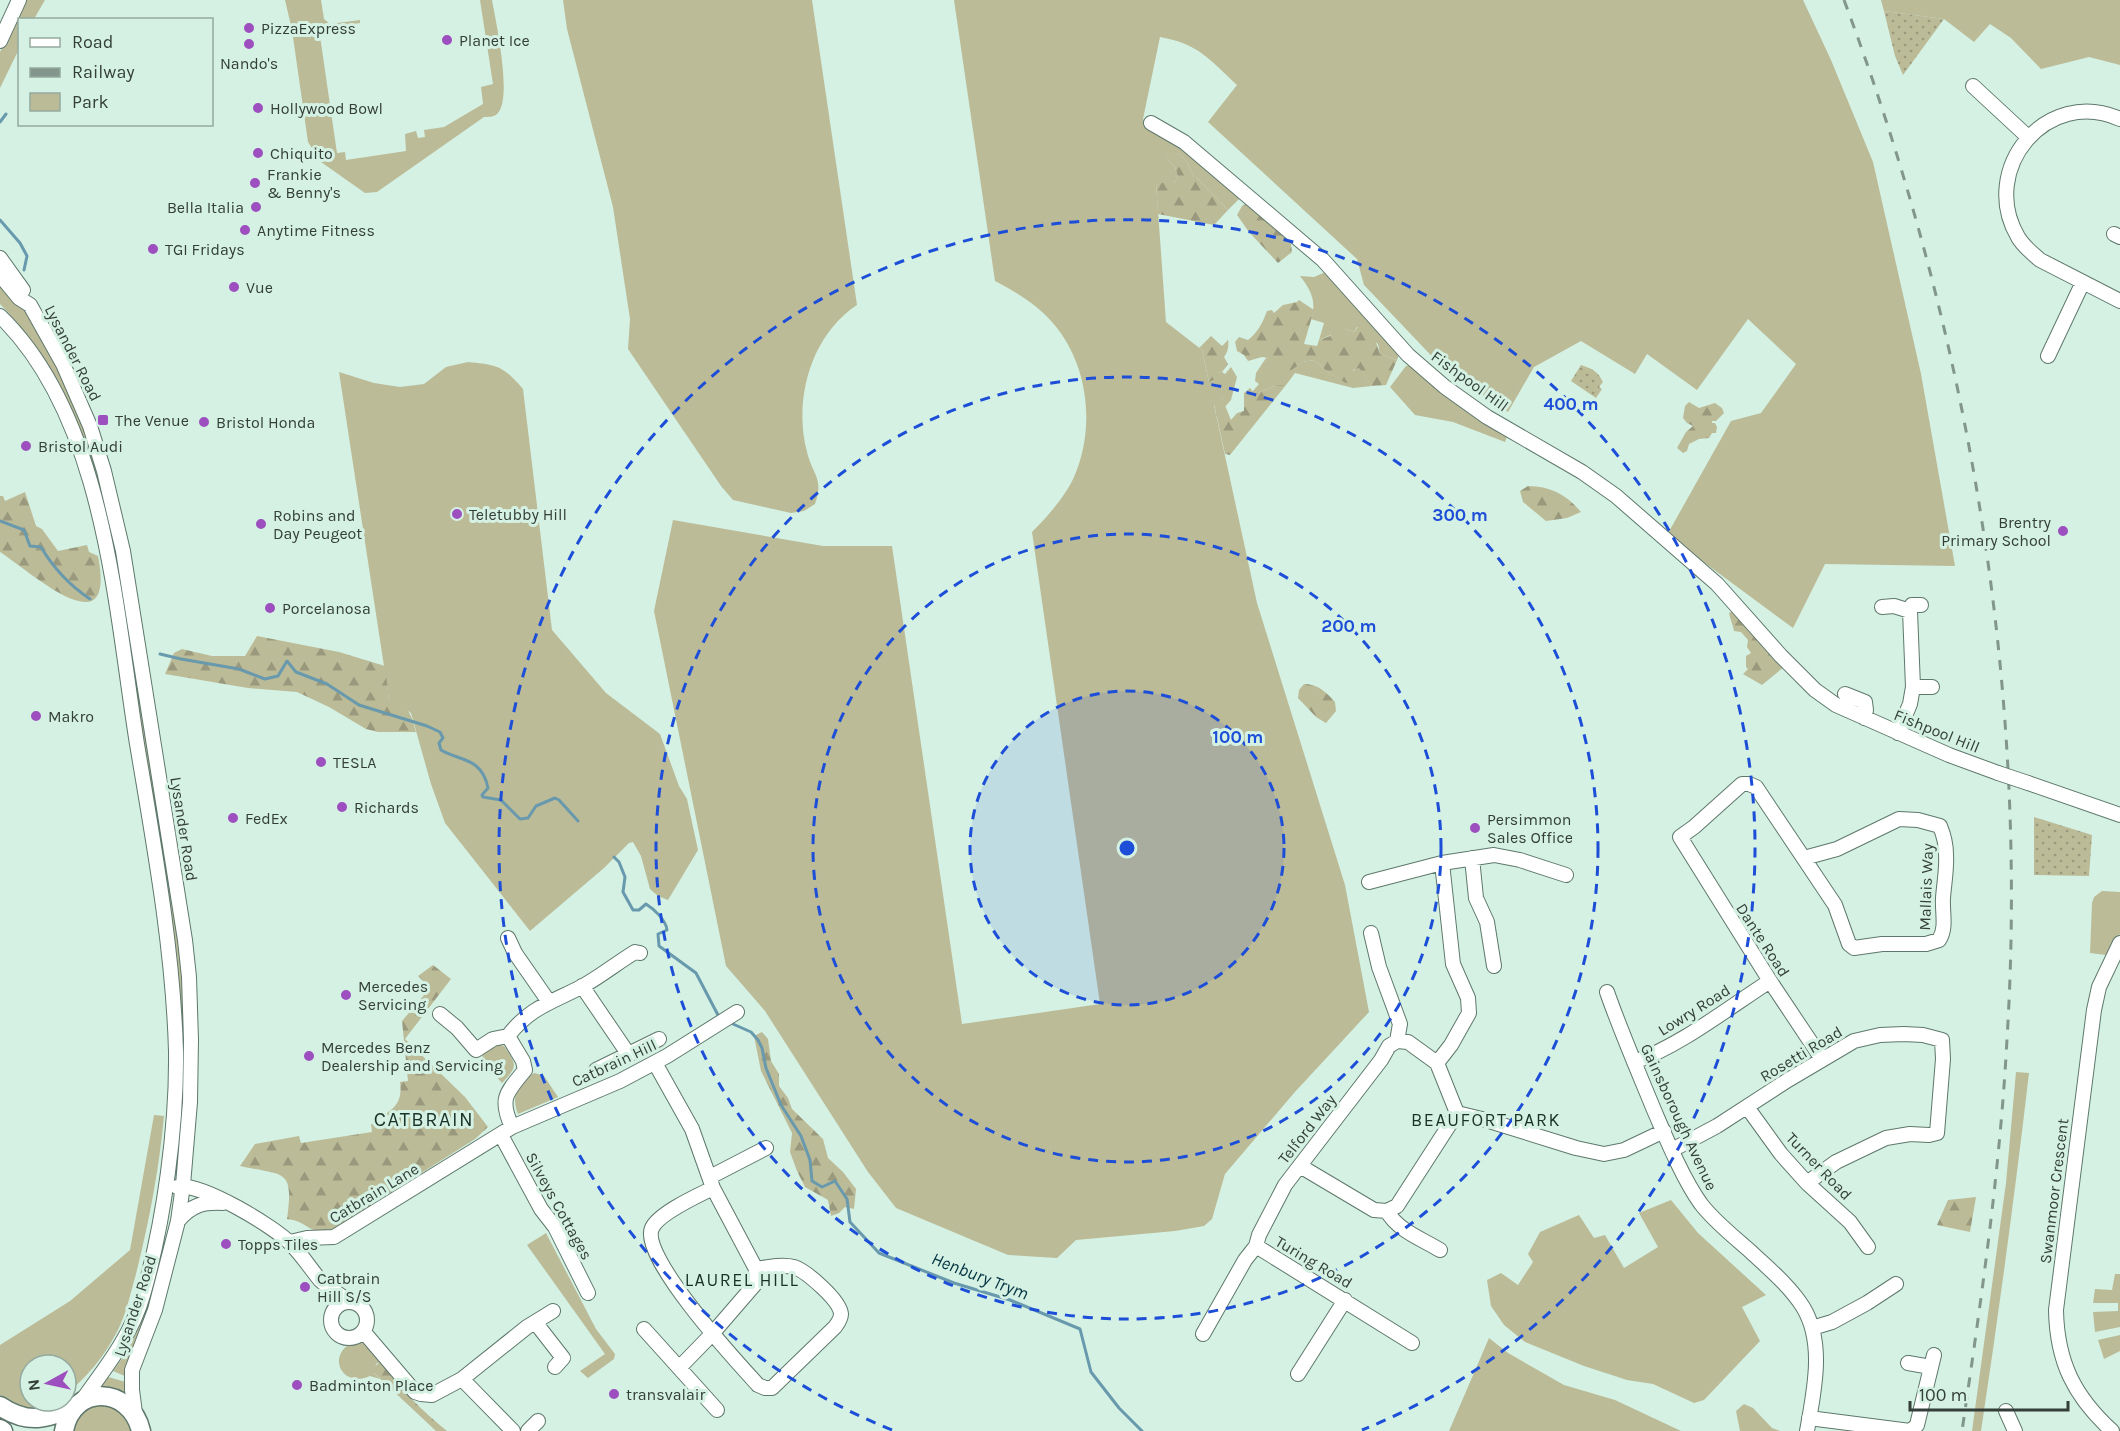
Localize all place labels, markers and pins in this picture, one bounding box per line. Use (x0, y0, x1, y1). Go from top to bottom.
place label: PizzaExpress (261, 19, 356, 38)
marker: PizzaExpress (242, 21, 256, 35)
place label: Planet Ice (459, 31, 530, 50)
marker: Planet Ice (440, 33, 454, 47)
marker: Nando's (242, 37, 256, 51)
place label: Nando's (220, 54, 278, 73)
place label: Hollywood Bowl (270, 99, 383, 118)
marker: Hollywood Bowl (251, 101, 265, 115)
place label: Chiquito (270, 144, 333, 163)
marker: Chiquito (251, 146, 265, 160)
place label: Frankie & Benny's (267, 165, 341, 202)
marker: Frankie & Benny's (248, 176, 262, 190)
place label: Bella Italia (167, 198, 244, 217)
marker: Bella Italia (249, 200, 263, 214)
place label: Anytime Fitness (257, 221, 375, 240)
marker: Anytime Fitness (238, 223, 252, 237)
place label: TGI Fridays (165, 240, 245, 259)
marker: TGI Fridays (146, 242, 160, 256)
place label: Vue (246, 278, 273, 297)
marker: Vue (227, 280, 241, 294)
place label: The Venue (115, 411, 189, 430)
marker: The Venue (96, 413, 110, 427)
place label: Bristol Honda (216, 413, 315, 432)
marker: Bristol Honda (197, 415, 211, 429)
place label: Bristol Audi (38, 437, 123, 456)
marker: Bristol Audi (19, 439, 33, 453)
place label: Teletubby Hill (469, 505, 567, 524)
place label: Robins and Day Peugeot (273, 506, 362, 543)
marker: Teletubby Hill (450, 507, 464, 521)
place label: Brentry Primary School (1941, 513, 2052, 550)
marker: Robins and Day Peugeot (254, 517, 268, 531)
marker: Brentry Primary School (2056, 524, 2070, 538)
place label: Porcelanosa (282, 599, 371, 618)
marker: Porcelanosa (263, 601, 277, 615)
place label: Makro (48, 707, 94, 726)
marker: Makro (29, 709, 43, 723)
place label: TESLA (333, 753, 376, 772)
marker: TESLA (314, 755, 328, 769)
place label: Richards (354, 798, 419, 817)
marker: Richards (335, 800, 349, 814)
place label: FedEx (245, 809, 288, 828)
place label: Persimmon Sales Office (1487, 810, 1573, 847)
marker: FedEx (226, 811, 240, 825)
marker: Persimmon Sales Office (1468, 821, 1482, 835)
centre of rings (1117, 838, 1137, 858)
place label: Mercedes Servicing (358, 977, 428, 1014)
marker: Mercedes Servicing (339, 988, 353, 1002)
place label: Mercedes Benz Dealership and Servicing (321, 1038, 503, 1075)
marker: Mercedes Benz Dealership and Servicing (302, 1049, 316, 1063)
place label: Topps Tiles (238, 1235, 318, 1254)
marker: Topps Tiles (219, 1237, 233, 1251)
place label: Catbrain Hill S/S (317, 1269, 380, 1306)
marker: Catbrain Hill S/S (298, 1280, 312, 1294)
place label: Badminton Place (309, 1376, 433, 1395)
marker: Badminton Place (290, 1378, 304, 1392)
place label: transvalair (626, 1385, 706, 1404)
marker: transvalair (607, 1387, 621, 1401)

